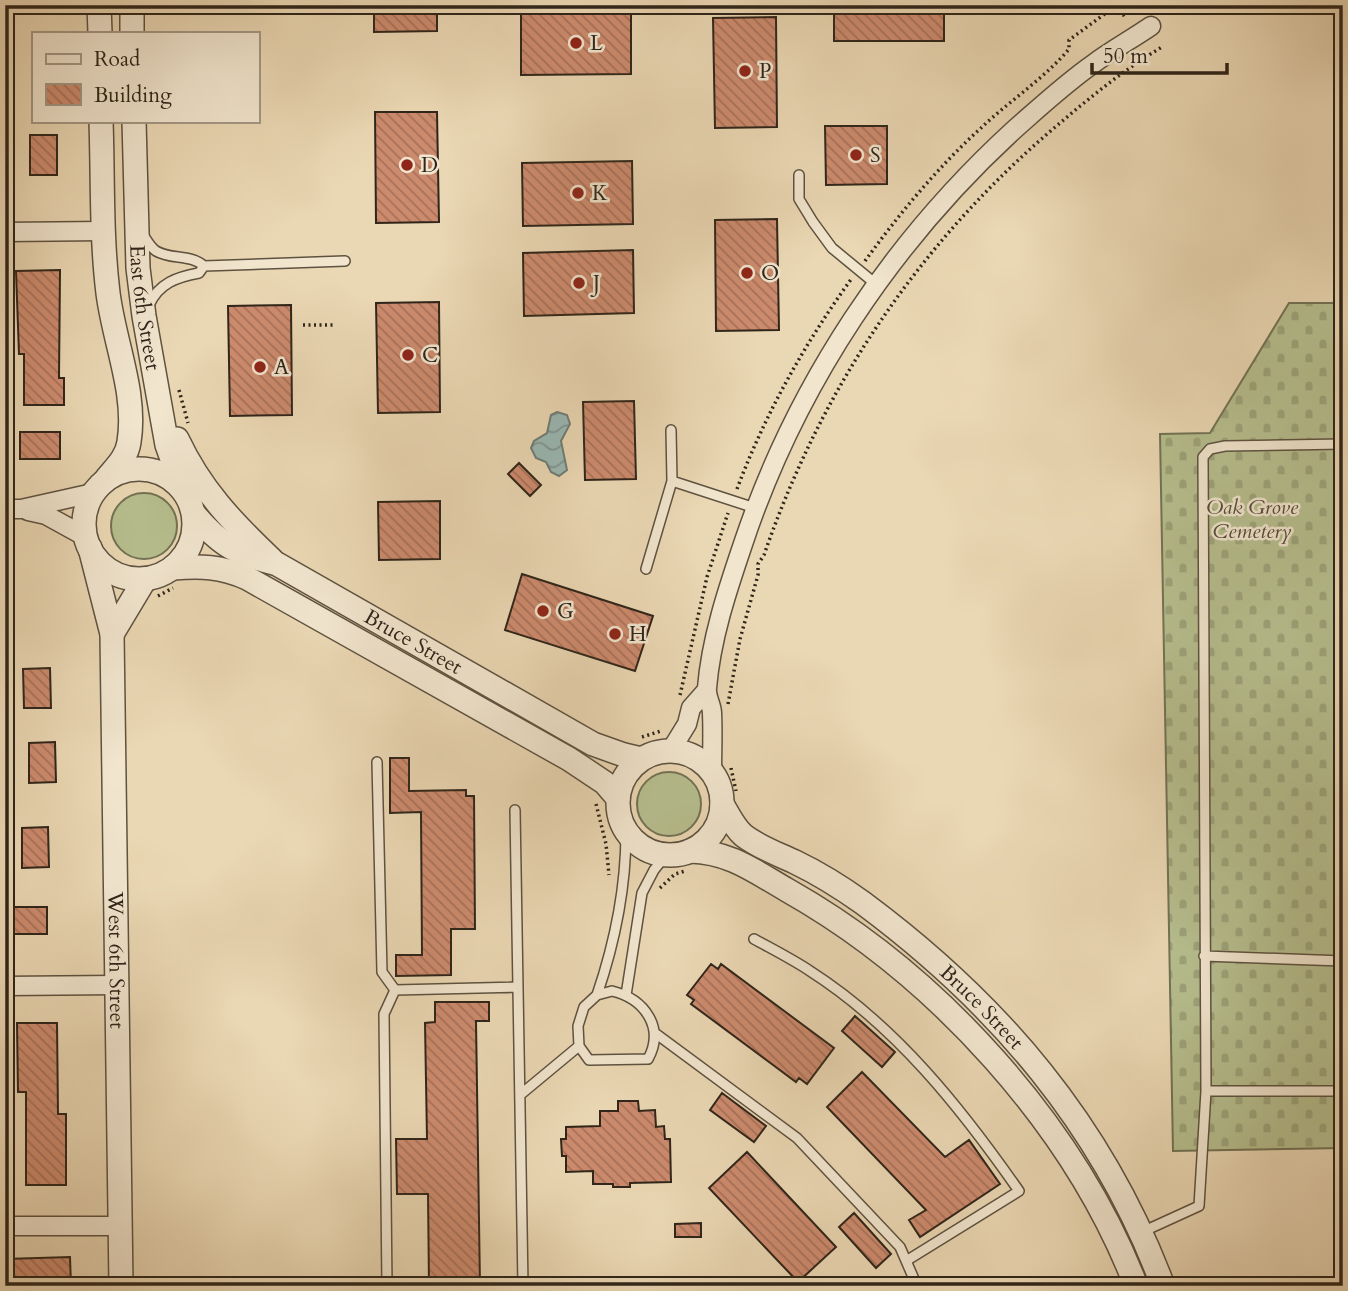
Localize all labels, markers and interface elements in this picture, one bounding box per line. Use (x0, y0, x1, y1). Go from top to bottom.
place label: L (590, 29, 603, 58)
legend (32, 32, 259, 122)
scale bar (1092, 32, 1227, 76)
marker: L (568, 35, 584, 51)
text: 50 m (1103, 42, 1148, 71)
text: Road (94, 45, 140, 74)
place label: P (759, 57, 771, 86)
marker: P (737, 63, 753, 79)
text: Building (94, 81, 172, 110)
place label: S (870, 141, 881, 170)
marker: S (848, 147, 864, 163)
place label: D (421, 151, 438, 180)
marker: D (399, 157, 415, 173)
place label: K (592, 179, 608, 208)
marker: K (570, 185, 586, 201)
street label: East 6th Street (123, 244, 168, 373)
place label: O (761, 259, 779, 288)
marker: O (739, 265, 755, 281)
place label: J (590, 269, 600, 298)
marker: J (571, 275, 587, 291)
place label: C (422, 341, 438, 370)
marker: C (400, 347, 416, 363)
place label: A (274, 353, 289, 382)
marker: A (252, 359, 268, 375)
park label: Oak Grove Cemetery (1206, 493, 1299, 546)
place label: G (557, 597, 574, 626)
street label: Bruce Street (359, 602, 468, 681)
marker: G (535, 603, 551, 619)
place label: H (629, 620, 647, 649)
marker: H (607, 626, 623, 642)
street label: West 6th Street (101, 890, 132, 1029)
street label: Bruce Street (934, 958, 1031, 1056)

